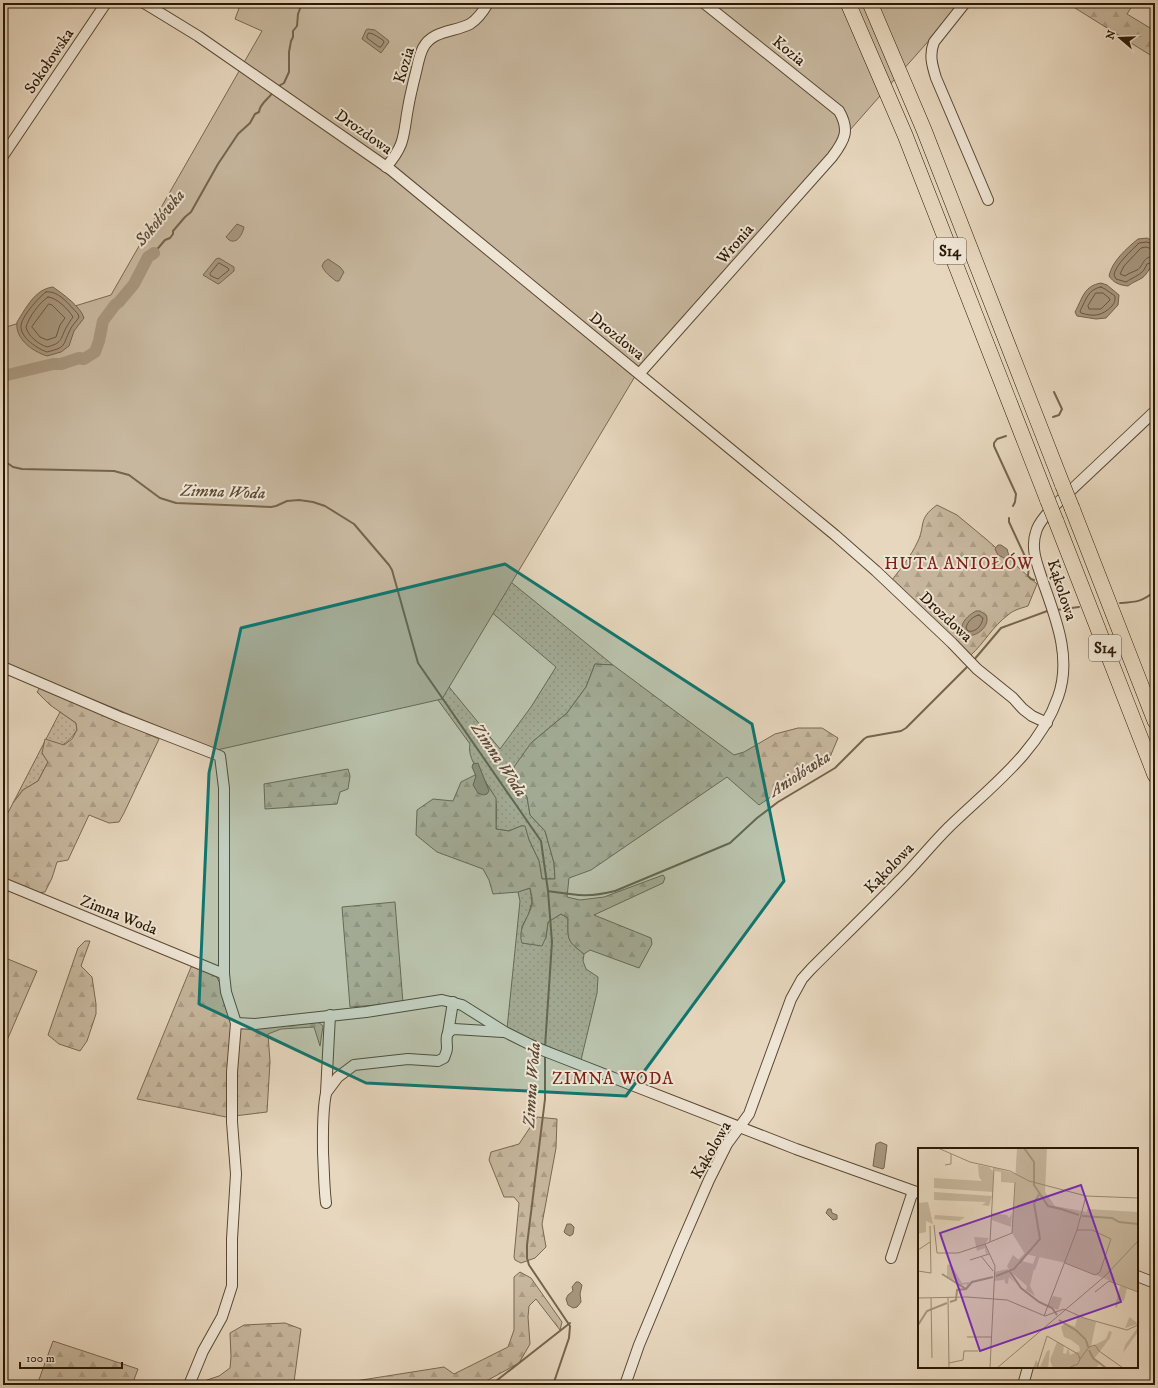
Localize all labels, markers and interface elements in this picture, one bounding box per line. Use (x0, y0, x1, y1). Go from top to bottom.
north arrow (1100, 18, 1140, 58)
street label: Sokołowska (20, 24, 78, 97)
text: N (1103, 29, 1120, 42)
street label: Kozia (768, 32, 810, 70)
street label: Kozia (389, 44, 419, 85)
street label: Drozdowa (331, 105, 397, 159)
water label: Sokołówka (129, 185, 190, 252)
street label: Wronia (711, 220, 758, 269)
road number: S14 (934, 238, 966, 264)
street label: Drozdowa (585, 308, 649, 364)
water label: Zimna Woda (179, 479, 266, 504)
district label: HUTA ANIOŁÓW (884, 552, 1034, 575)
street label: Kąkolowa (1043, 557, 1081, 623)
street label: Drozdowa (915, 587, 977, 647)
road number: S14 (1089, 635, 1121, 661)
water label: Zimna Woda (466, 718, 532, 801)
water label: Aniołówka (763, 746, 835, 803)
street label: Kąkolowa (860, 838, 918, 898)
street label: Zimna Woda (77, 890, 161, 940)
water label: Zimna Woda (518, 1042, 546, 1129)
district label: ZIMNA WODA (552, 1068, 674, 1090)
street label: Kąkolowa (687, 1118, 736, 1182)
inset map (918, 1148, 1138, 1368)
scale bar (20, 1344, 122, 1370)
text: 100 m (26, 1351, 55, 1366)

